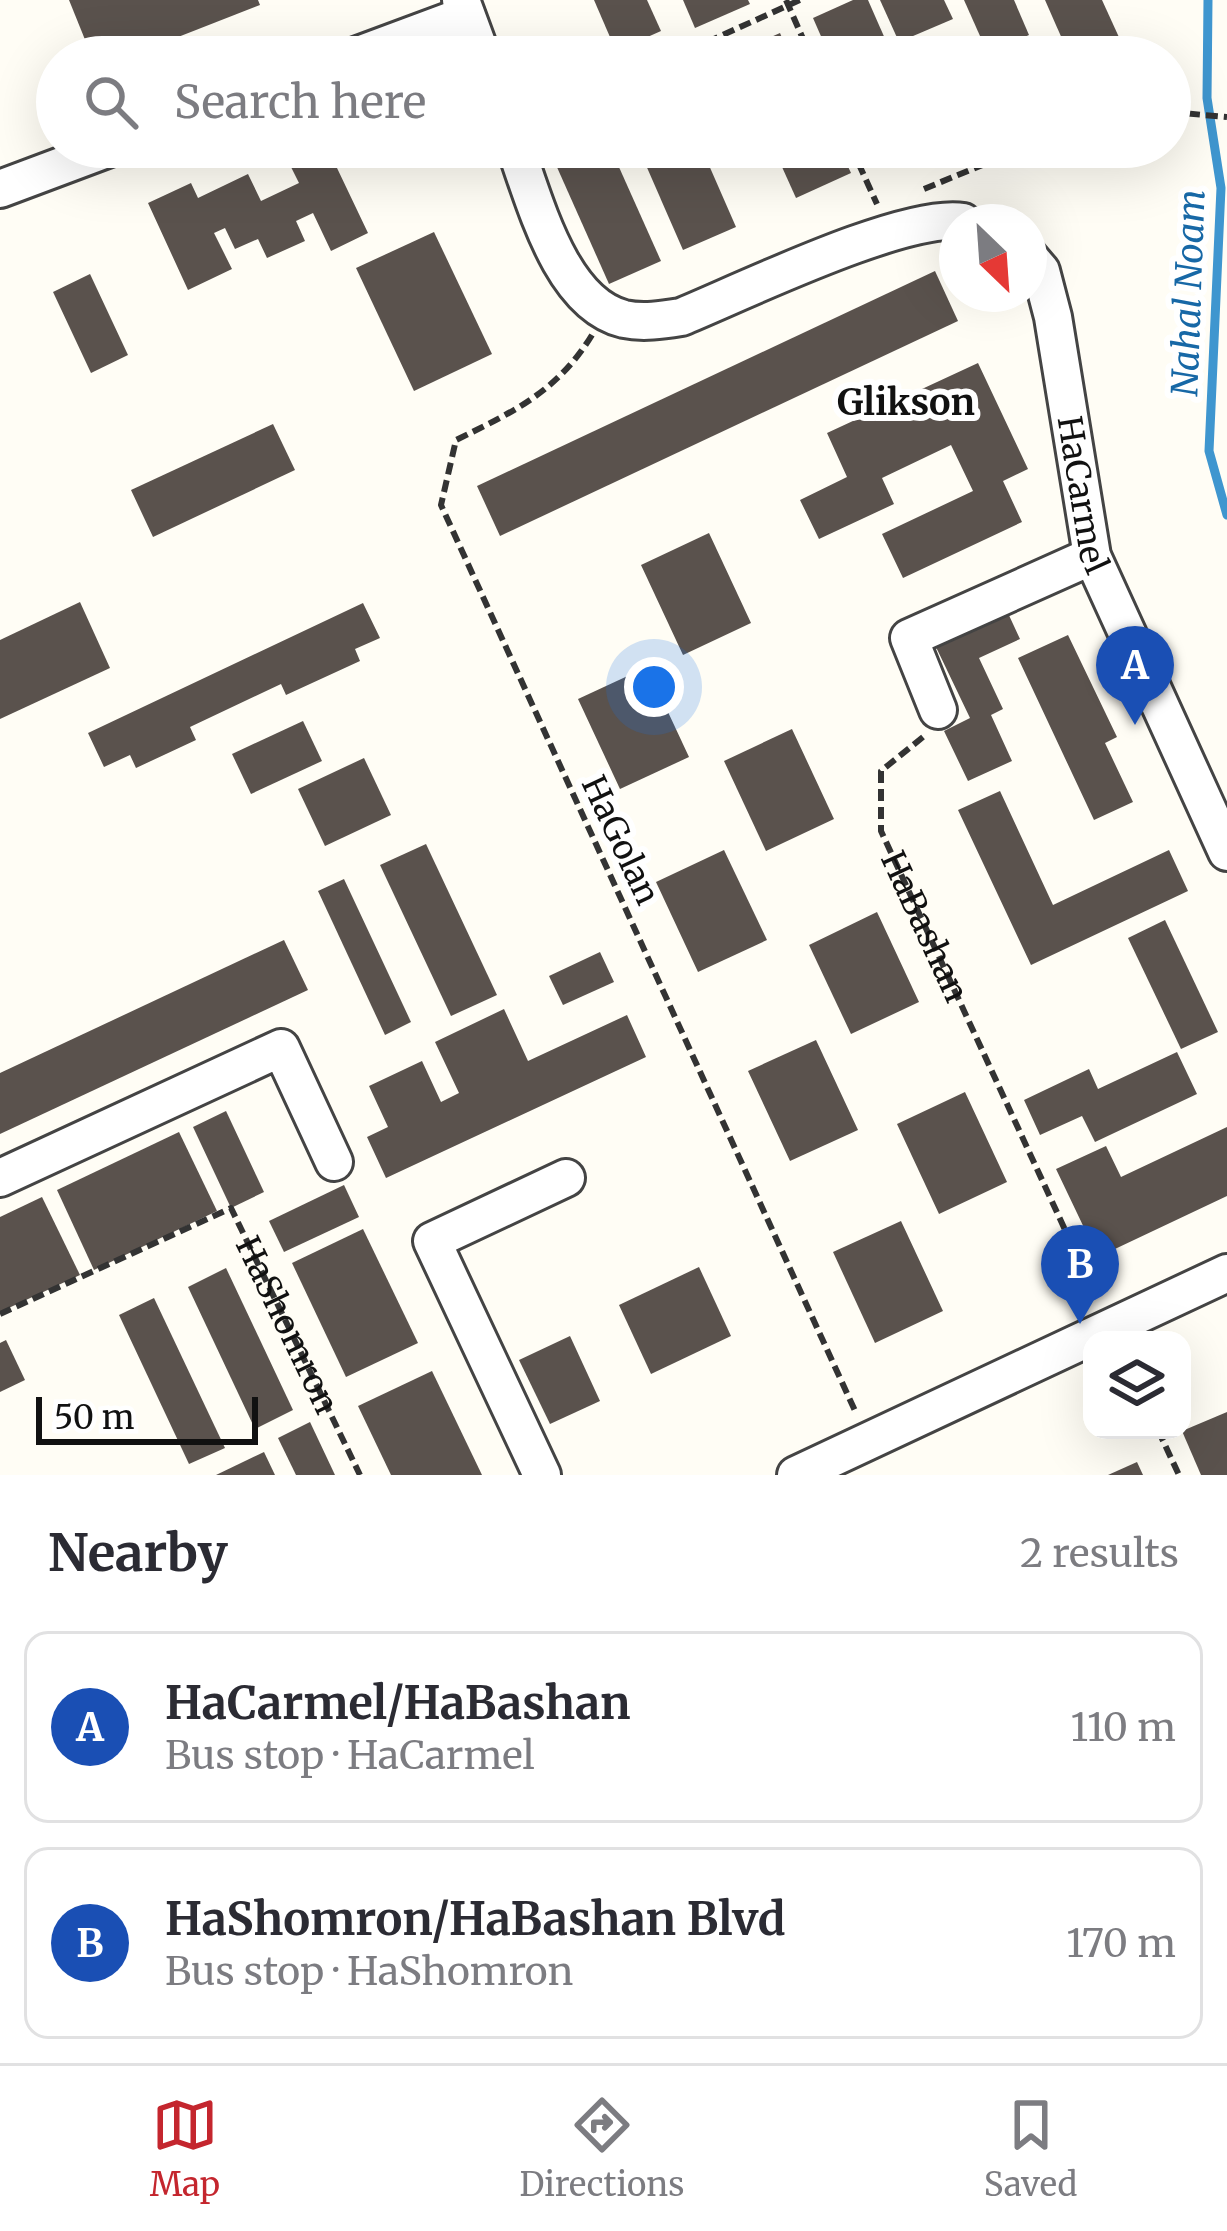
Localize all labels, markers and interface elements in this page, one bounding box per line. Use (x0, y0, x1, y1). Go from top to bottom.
search box (36, 36, 1191, 168)
icon: search (78, 69, 144, 135)
text: Search here (174, 74, 426, 130)
water label: Nahal Noam (1162, 189, 1215, 397)
north arrow (939, 204, 1047, 312)
district label: Glikson (837, 380, 975, 425)
street label: HaCarmel (1048, 413, 1117, 580)
pin: A (1096, 626, 1174, 725)
your location (624, 657, 684, 717)
street label: HaGolan (573, 769, 668, 911)
street label: HaBashan (872, 845, 977, 1009)
pin: B (1041, 1225, 1119, 1324)
street label: HaShomron (227, 1230, 347, 1420)
map controls (1083, 1331, 1191, 1439)
button: layers (1083, 1331, 1191, 1439)
scale bar (36, 1391, 258, 1444)
text: 50 m (54, 1397, 135, 1438)
text: Nearby (48, 1521, 228, 1585)
text: 2 results (1020, 1529, 1179, 1578)
text: HaCarmel/HaBashan (165, 1675, 631, 1731)
text: A (76, 1703, 104, 1752)
text: 110 m (1071, 1703, 1176, 1752)
text: Bus stop · HaCarmel (165, 1731, 534, 1780)
text: HaShomron/HaBashan Blvd (165, 1891, 785, 1947)
text: B (76, 1919, 104, 1968)
text: 170 m (1066, 1919, 1176, 1968)
text: Bus stop · HaShomron (165, 1947, 573, 1996)
tab: Map (150, 2092, 220, 2205)
tab: Directions (519, 2092, 684, 2205)
tab: Saved (984, 2092, 1077, 2205)

